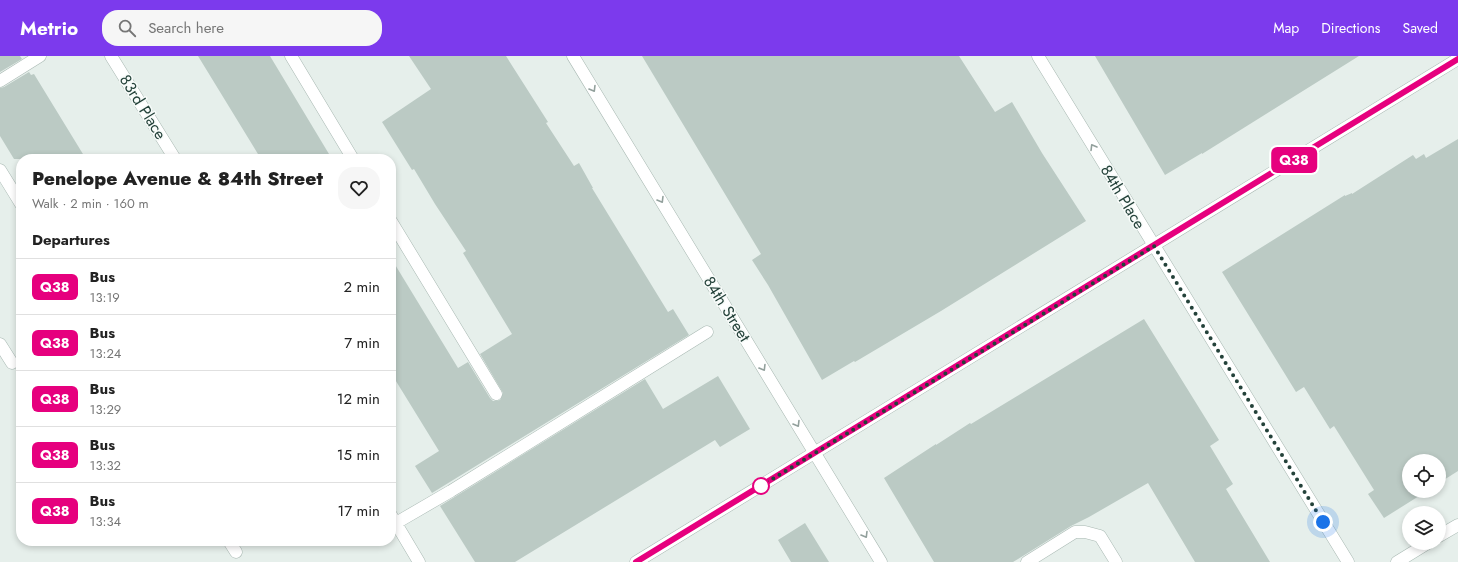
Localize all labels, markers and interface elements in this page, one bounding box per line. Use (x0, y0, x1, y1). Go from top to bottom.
search box (102, 10, 382, 46)
text: Metrio (20, 15, 78, 42)
icon: search (116, 17, 138, 39)
text: Search here (148, 17, 224, 39)
text: Map (1273, 18, 1299, 38)
text: Directions (1321, 18, 1381, 38)
text: Saved (1403, 18, 1438, 38)
street label: 83rd Place (114, 70, 172, 144)
one-way arrow (589, 85, 596, 92)
one-way arrow (1090, 144, 1098, 151)
line badge: Q38 (1271, 147, 1317, 173)
text: Q38 (1279, 150, 1309, 170)
street label: 84th Place (1095, 161, 1151, 233)
text: Penelope Avenue & 84th Street (32, 165, 323, 192)
button: heart (338, 167, 380, 209)
text: Walk · 2 min · 160 m (32, 194, 149, 213)
one-way arrow (656, 196, 663, 203)
text: Departures (32, 229, 110, 251)
text: Bus (90, 266, 115, 288)
street label: 84th Street (698, 272, 756, 346)
text: 2 min (343, 276, 380, 298)
text: Q38 (40, 277, 70, 297)
text: 13:19 (90, 288, 120, 307)
text: Bus (90, 322, 115, 344)
text: 7 min (344, 332, 380, 354)
text: Q38 (40, 333, 70, 353)
text: 13:24 (90, 344, 121, 363)
one-way arrow (759, 364, 766, 371)
text: Bus (90, 378, 115, 400)
text: 12 min (337, 388, 380, 410)
text: Q38 (40, 389, 70, 409)
text: 13:29 (90, 400, 121, 419)
one-way arrow (793, 420, 800, 427)
text: Bus (90, 434, 115, 456)
text: 15 min (337, 444, 380, 466)
text: Q38 (40, 445, 70, 465)
map controls (1402, 454, 1446, 550)
button: locate (1402, 454, 1446, 498)
text: 13:32 (90, 456, 121, 475)
unlabelled marker (752, 477, 770, 495)
text: Bus (90, 490, 115, 512)
text: 17 min (337, 500, 380, 522)
text: Q38 (40, 501, 70, 521)
button: layers (1402, 506, 1446, 550)
text: 13:34 (90, 512, 121, 531)
your location (1313, 512, 1333, 532)
one-way arrow (860, 531, 868, 538)

